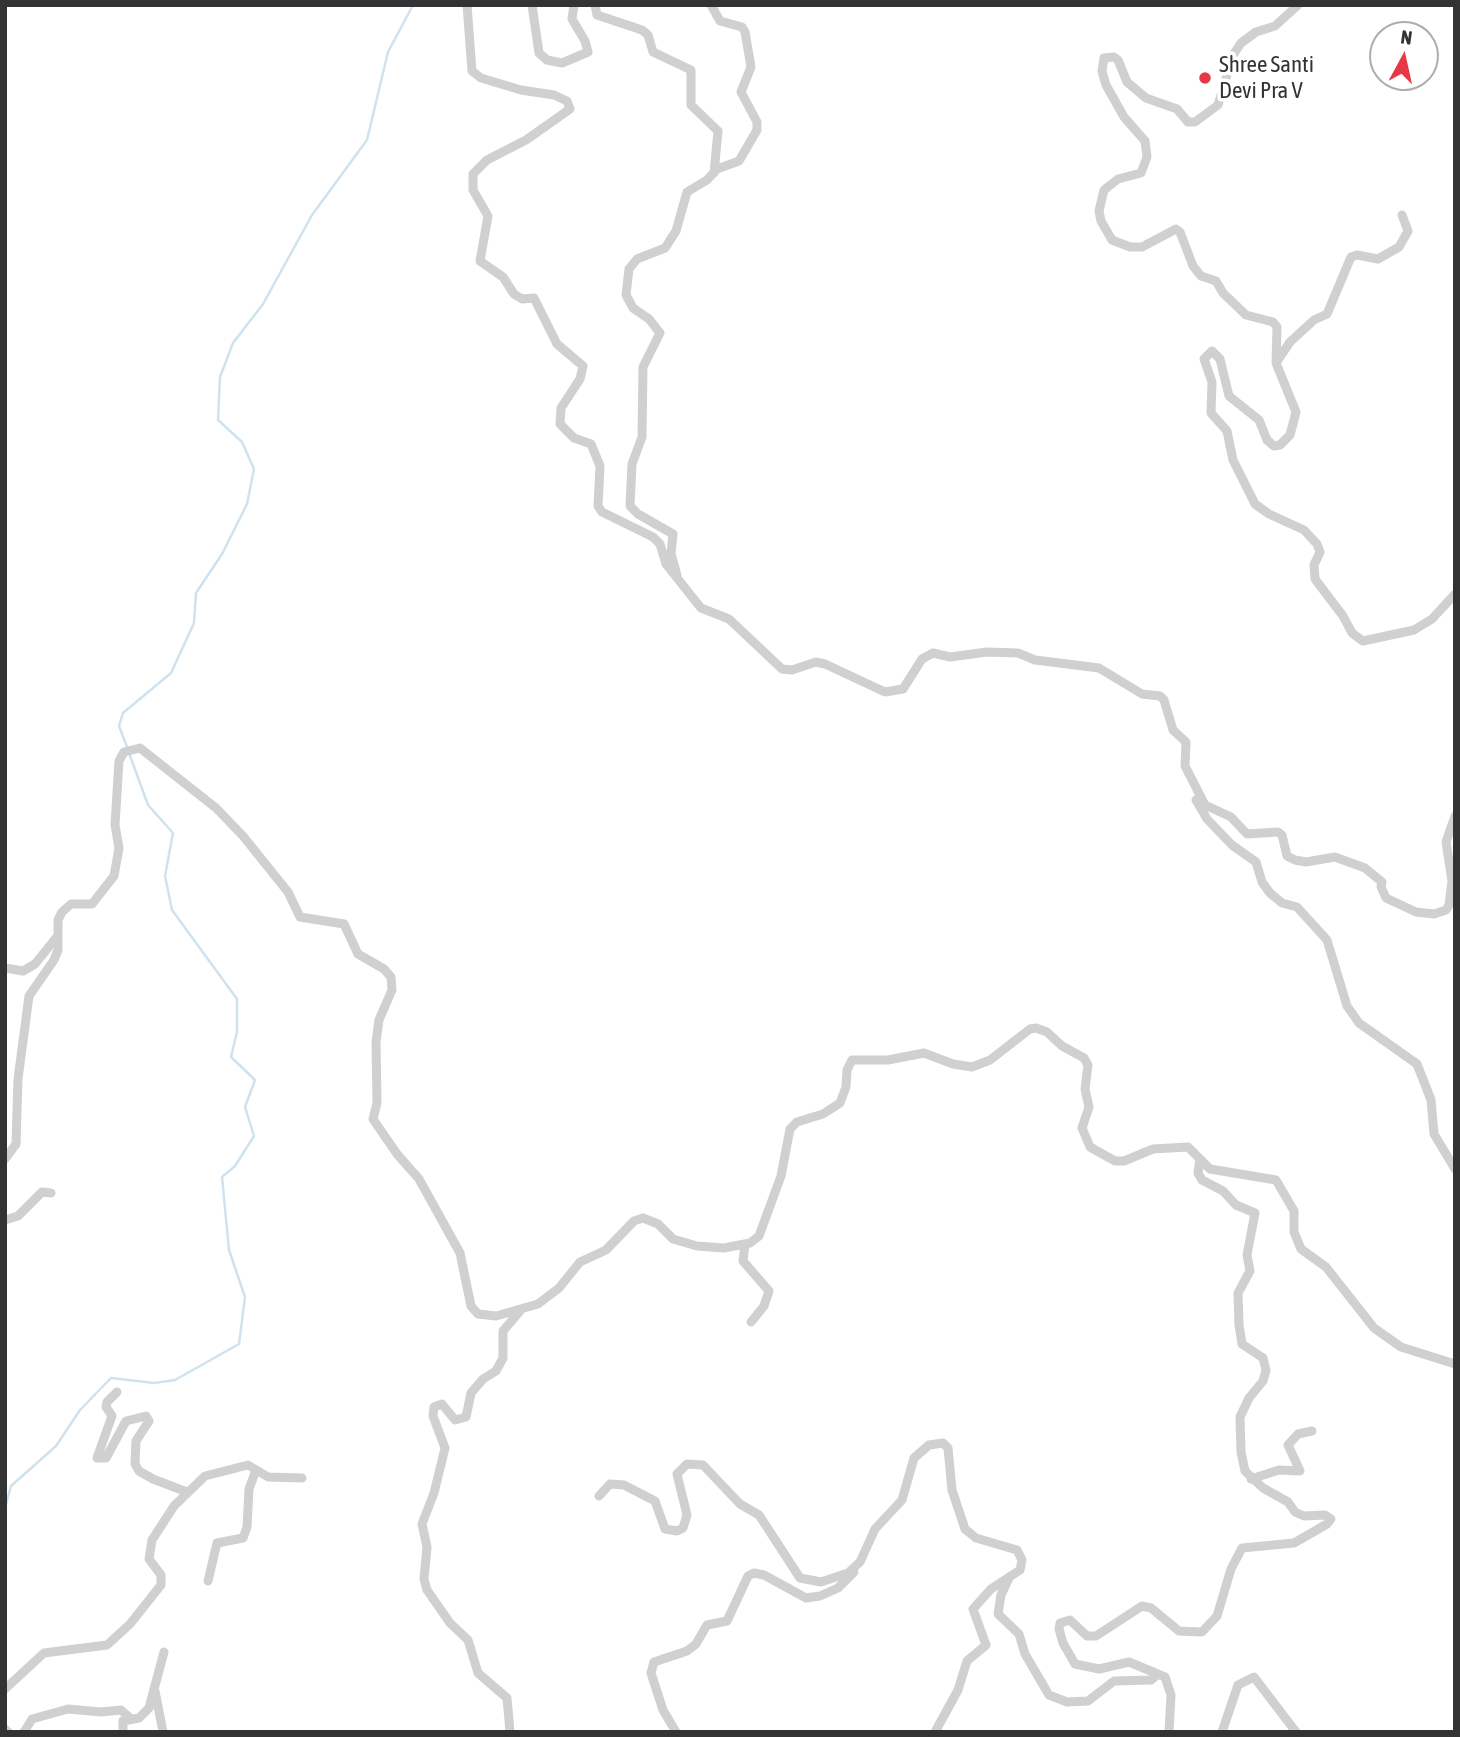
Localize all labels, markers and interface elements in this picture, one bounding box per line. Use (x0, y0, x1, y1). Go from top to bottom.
north arrow (1369, 21, 1439, 91)
text: N (1400, 26, 1414, 49)
place label: Shree Santi Devi Pra V (1219, 51, 1314, 105)
marker: Shree Santi Devi Pra V (1197, 70, 1213, 86)

